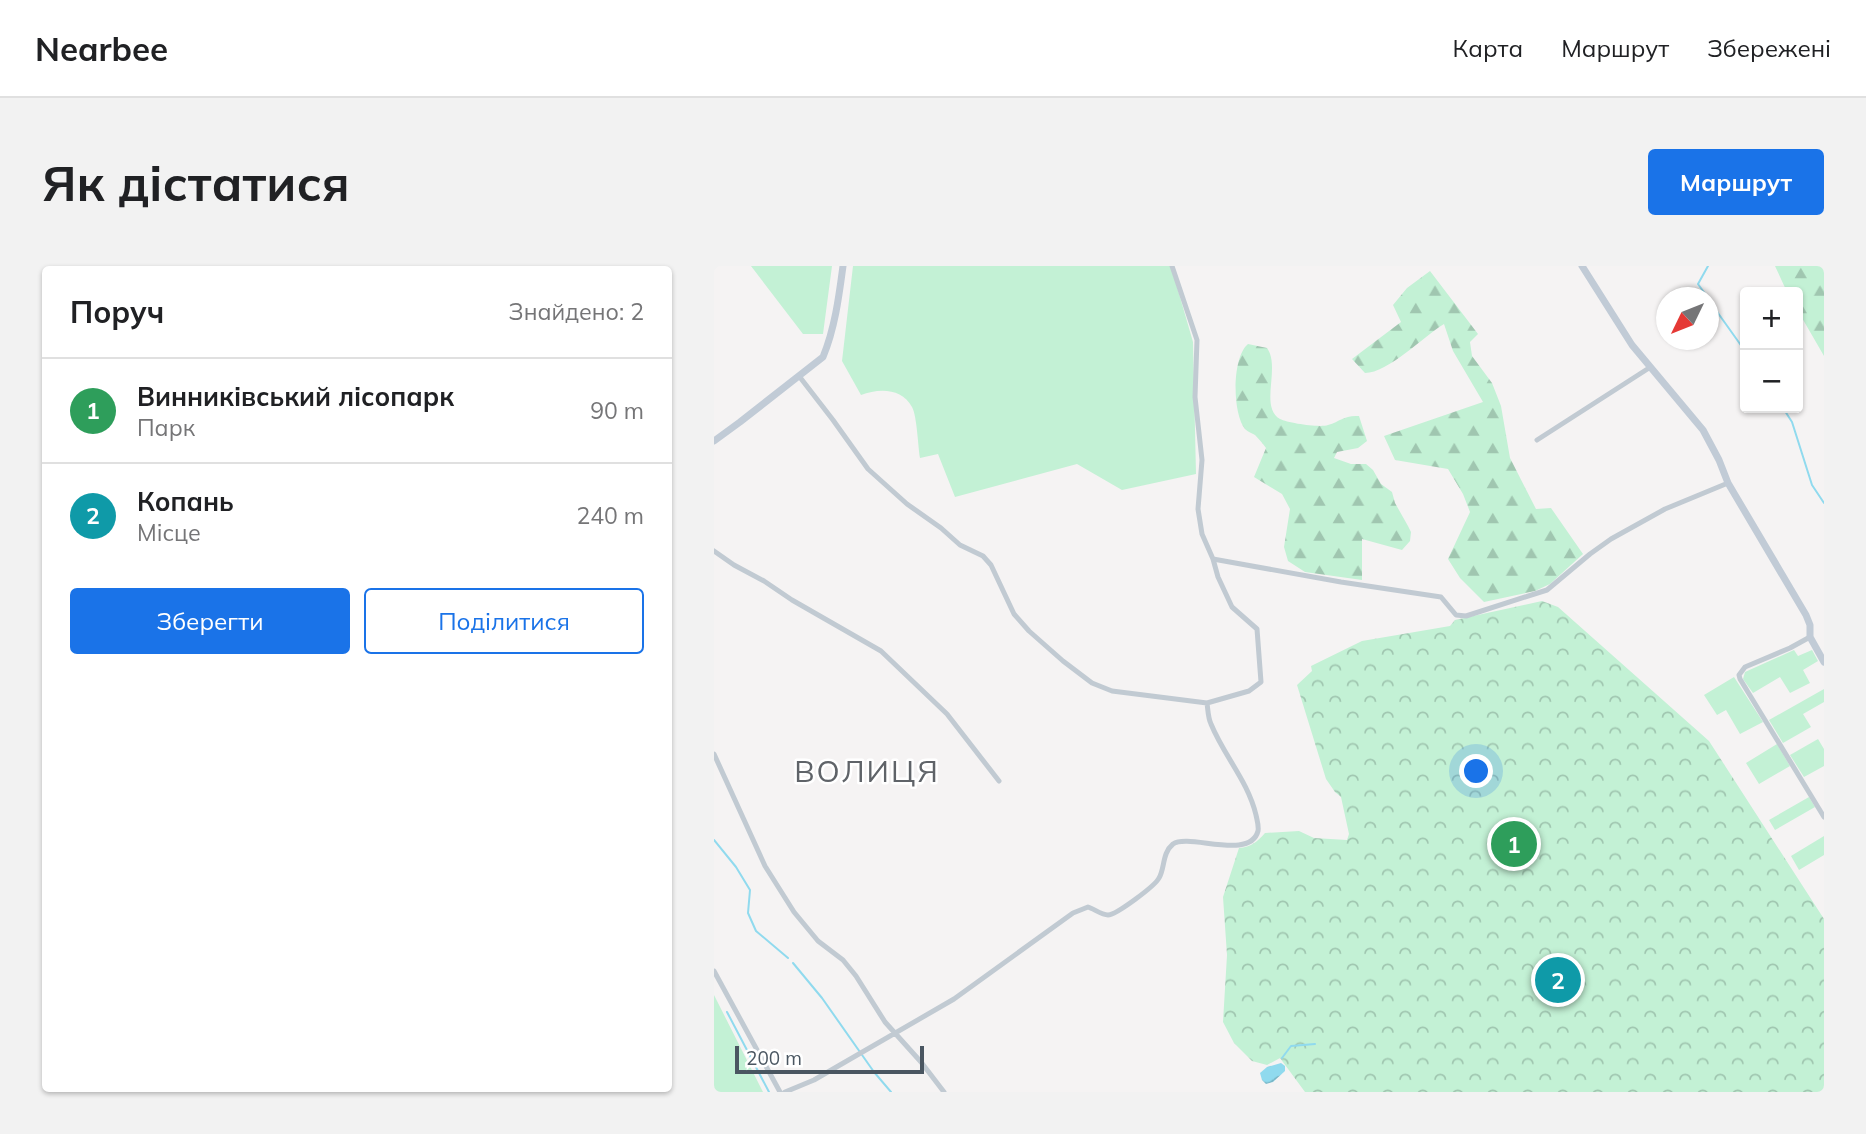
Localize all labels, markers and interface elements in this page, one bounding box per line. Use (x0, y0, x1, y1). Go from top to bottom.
text: Nearbee (35, 28, 168, 69)
text: Карта (1453, 33, 1523, 63)
text: Маршрут (1561, 33, 1669, 63)
text: Збережені (1707, 33, 1831, 63)
button: Маршрут (1648, 149, 1824, 215)
text: Як дістатися (42, 152, 350, 213)
north arrow (1656, 287, 1719, 350)
map controls (1740, 287, 1803, 413)
button: + (1740, 287, 1803, 350)
text: Поруч (70, 293, 164, 331)
text: Знайдено: 2 (509, 297, 644, 326)
button: − (1740, 350, 1803, 413)
text: Винниківський лісопарк (137, 380, 454, 413)
text: 1 (86, 396, 100, 425)
text: 90 m (590, 396, 644, 425)
text: Парк (137, 413, 195, 442)
text: Копань (137, 485, 234, 518)
text: 2 (86, 501, 100, 530)
text: 240 m (576, 501, 644, 530)
text: Місце (137, 518, 201, 547)
button: Зберегти (70, 588, 350, 654)
button: Поділитися (364, 588, 644, 654)
district label: ВОЛИЦЯ (794, 752, 940, 790)
your location (1459, 754, 1493, 788)
pin: 1 (1491, 818, 1537, 870)
pin: 2 (1535, 954, 1581, 1006)
scale bar (735, 1043, 924, 1075)
text: 200 m (746, 1046, 802, 1070)

